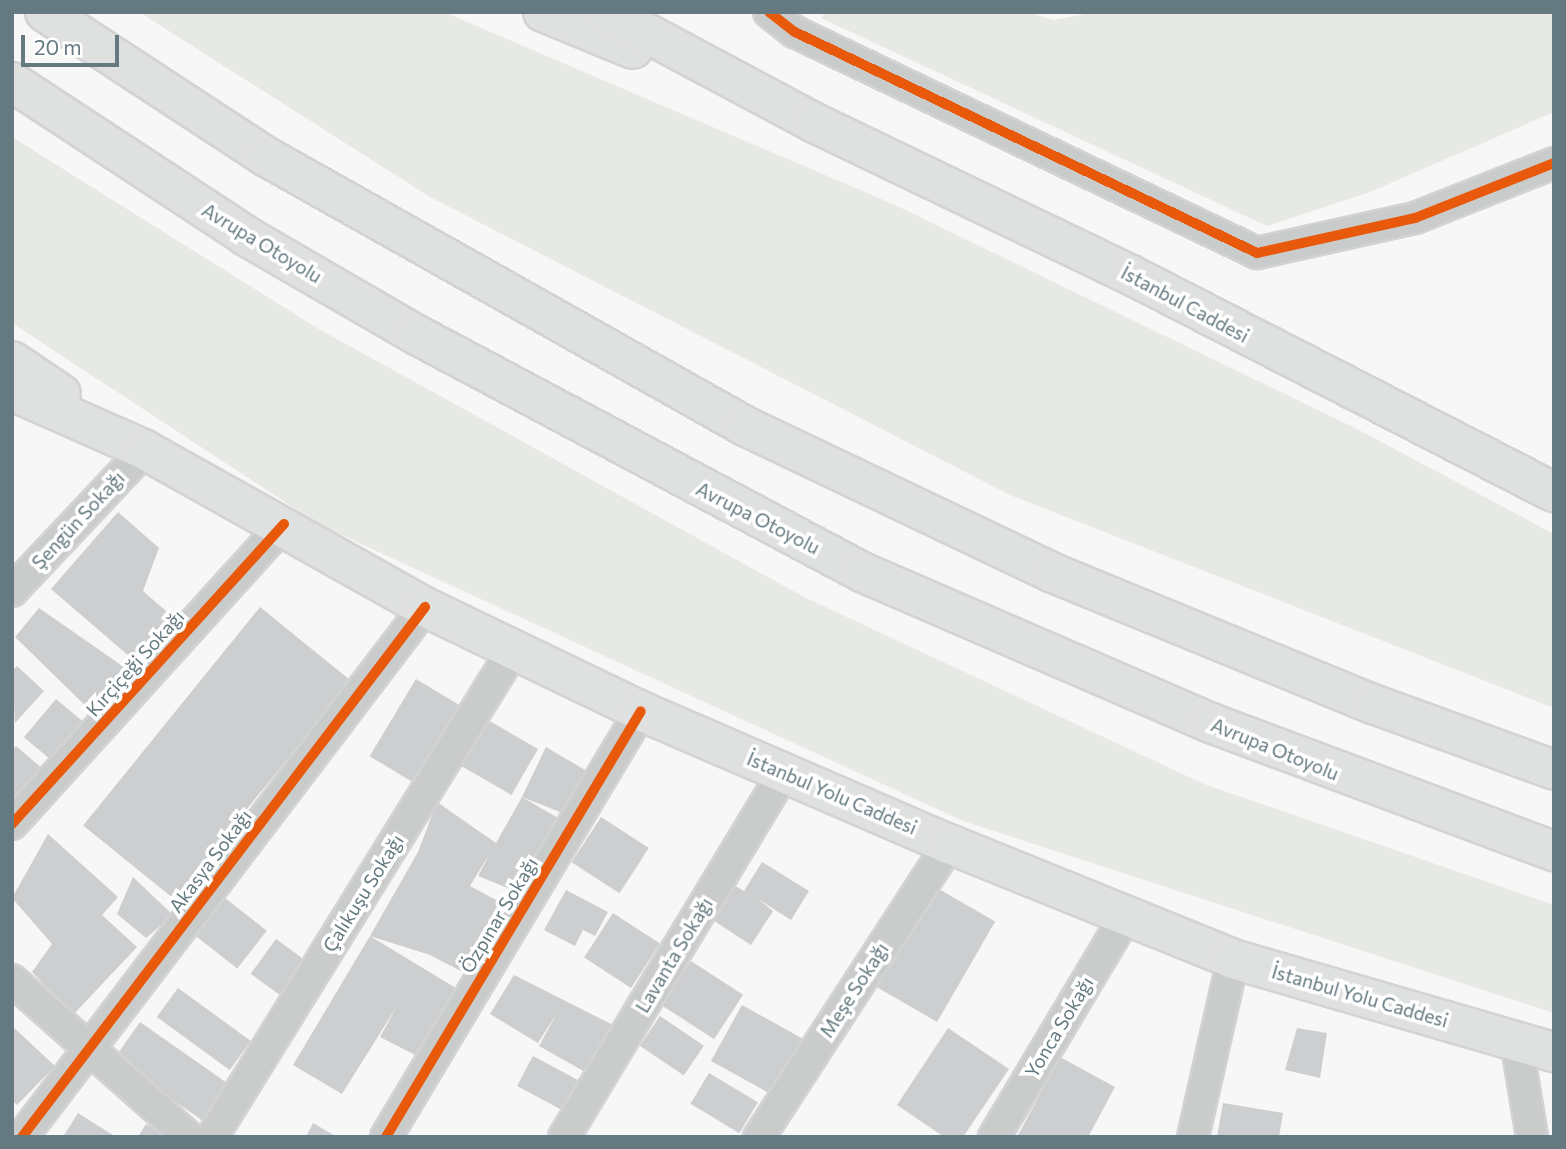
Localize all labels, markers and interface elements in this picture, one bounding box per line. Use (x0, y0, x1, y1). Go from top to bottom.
scale bar (24, 21, 122, 65)
text: 20 m (34, 34, 82, 59)
street label: Avrupa Otoyolu (198, 198, 326, 288)
street label: İstanbul Caddesi (1117, 261, 1253, 347)
street label: Şengün Sokağı (27, 466, 129, 574)
street label: Avrupa Otoyolu (692, 477, 824, 559)
street label: Kırçiçeği Sokağı (81, 605, 189, 721)
street label: Avrupa Otoyolu (1208, 713, 1342, 785)
street label: İstanbul Yolu Caddesi (744, 747, 920, 839)
street label: Akasya Sokağı (164, 805, 256, 917)
street label: Çalıkuşu Sokağı (318, 830, 408, 956)
street label: Özpınar Sokağı (455, 853, 543, 977)
street label: Lavanta Sokağı (631, 893, 717, 1017)
street label: Meşe Sokağı (815, 938, 893, 1042)
street label: İstanbul Yolu Caddesi (1269, 960, 1451, 1032)
street label: Yonca Sokağı (1020, 972, 1098, 1082)

